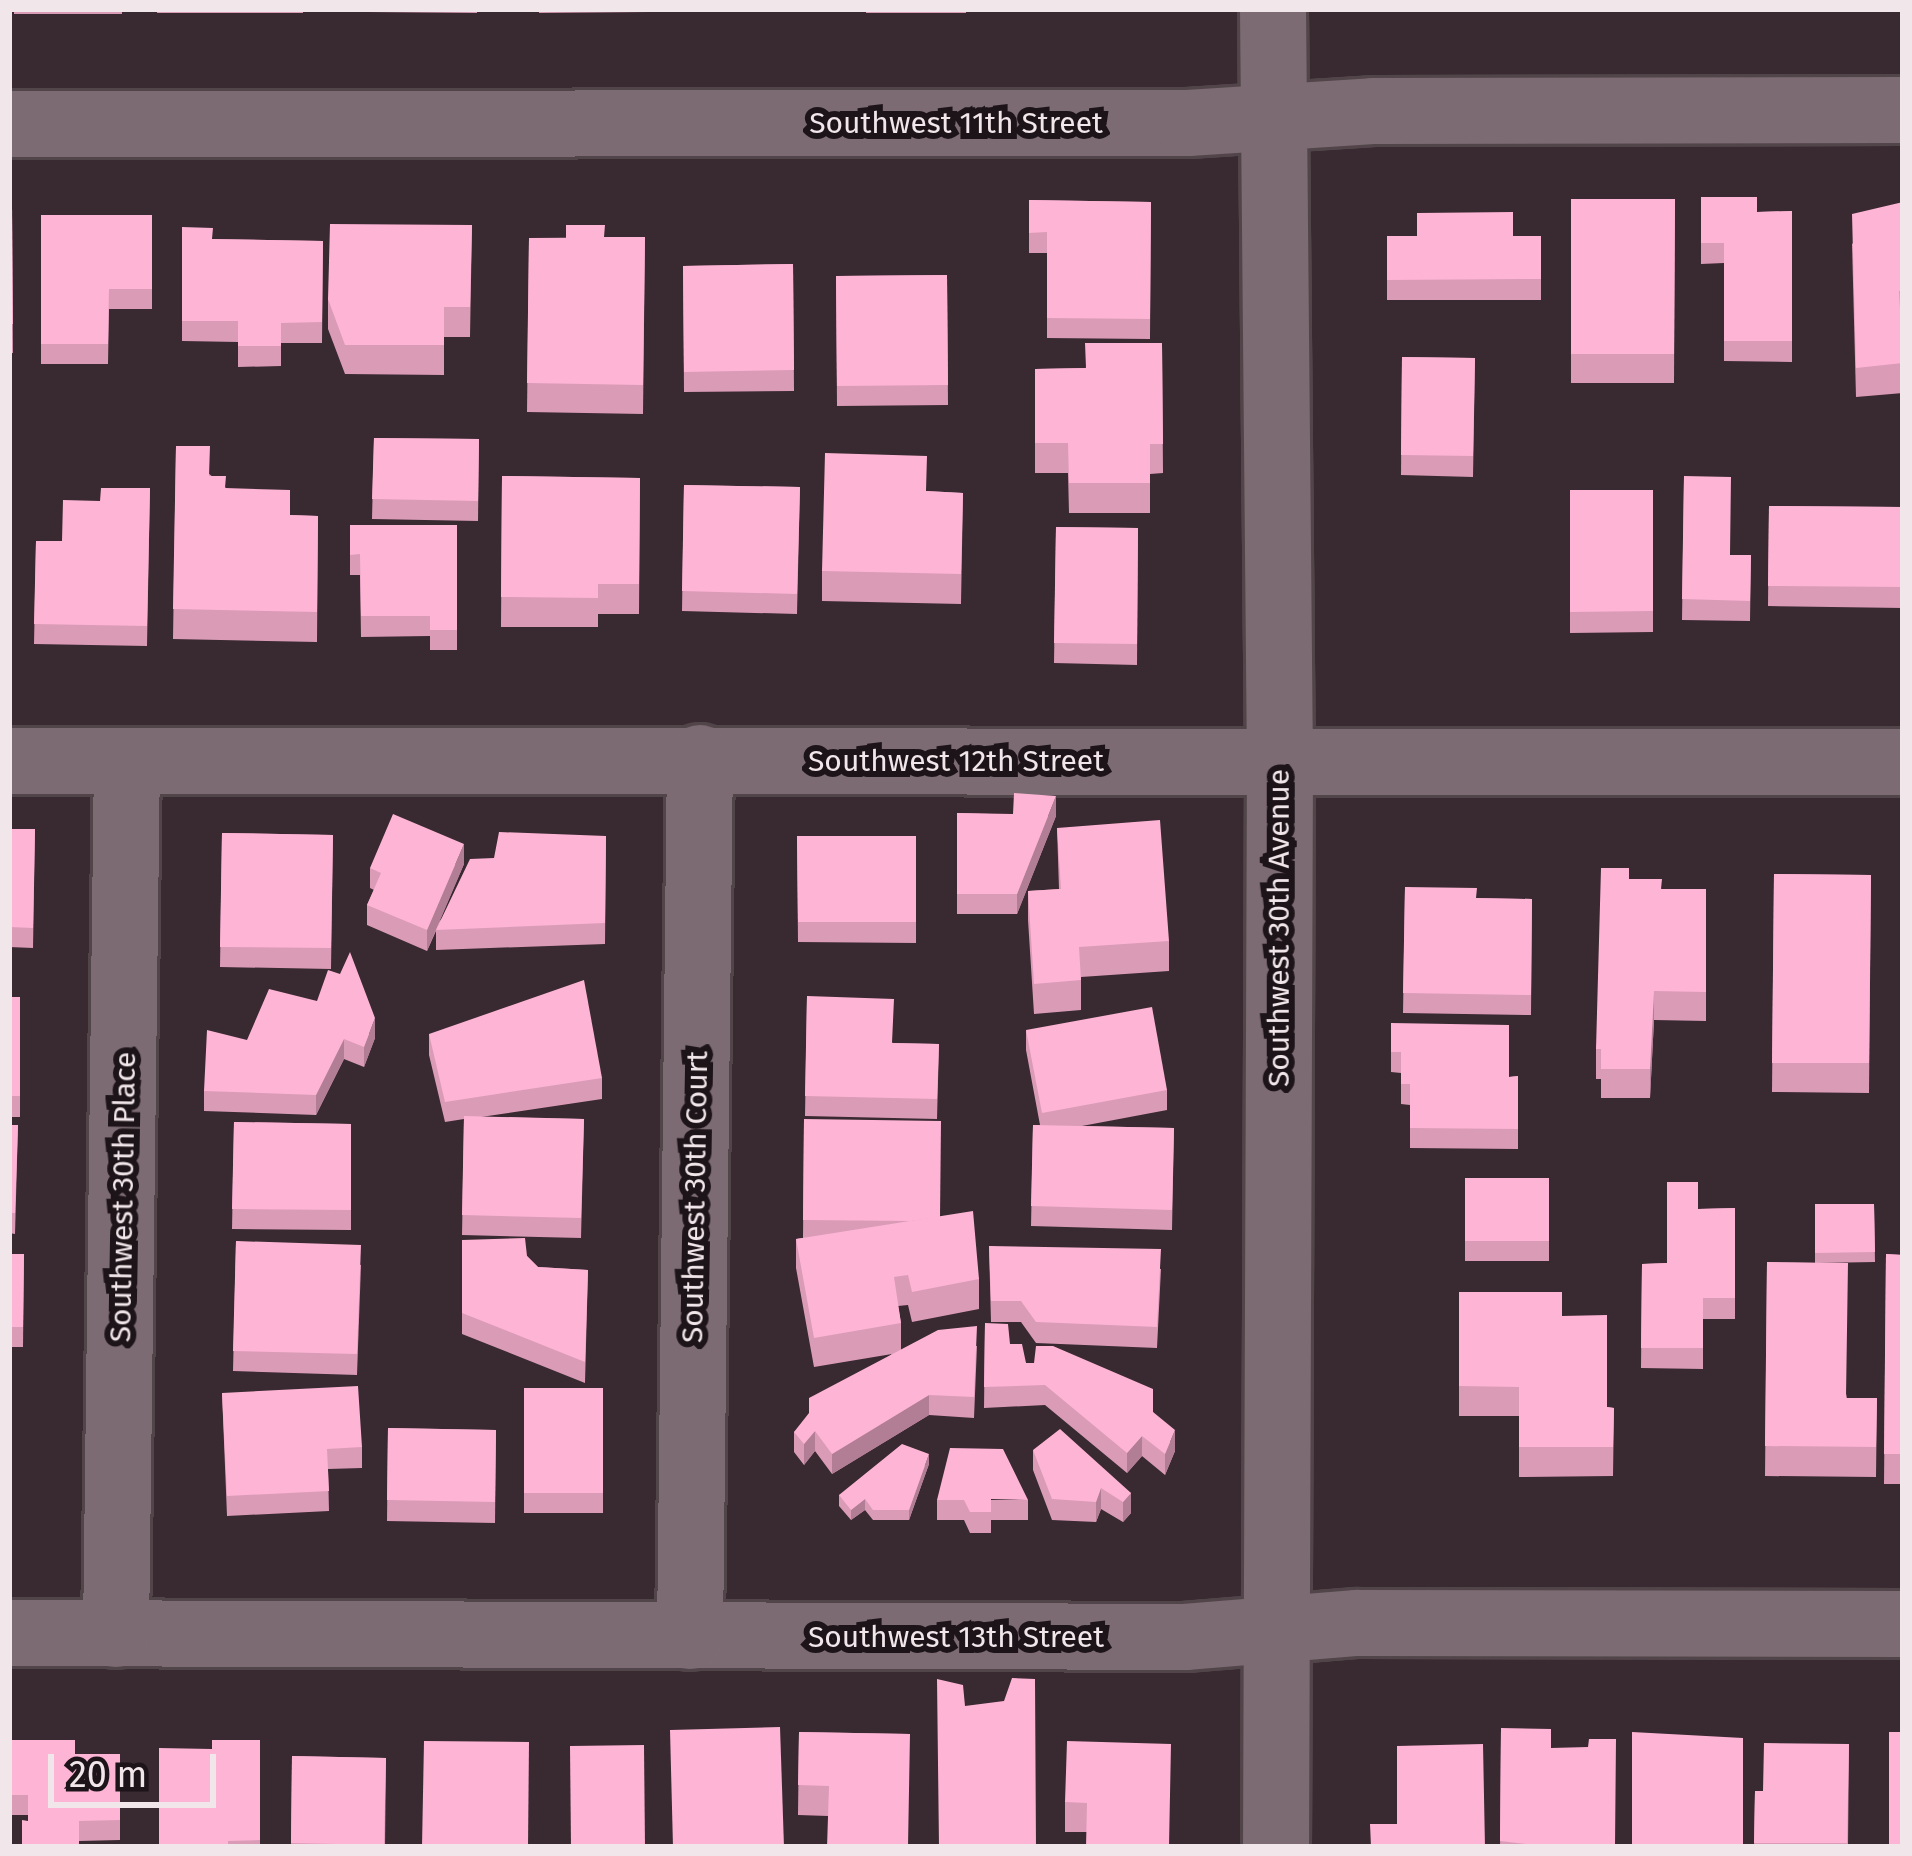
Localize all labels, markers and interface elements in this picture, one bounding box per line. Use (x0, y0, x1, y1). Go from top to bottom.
street label: Southwest 11th Street (809, 105, 1103, 141)
street label: Southwest 12th Street (808, 743, 1104, 779)
street label: Southwest 30th Avenue (1261, 769, 1297, 1087)
street label: Southwest 30th Place (102, 1051, 144, 1343)
street label: Southwest 30th Court (674, 1051, 716, 1343)
street label: Southwest 13th Street (808, 1619, 1104, 1655)
scale bar (54, 1730, 222, 1804)
text: 20 m (69, 1753, 147, 1797)

